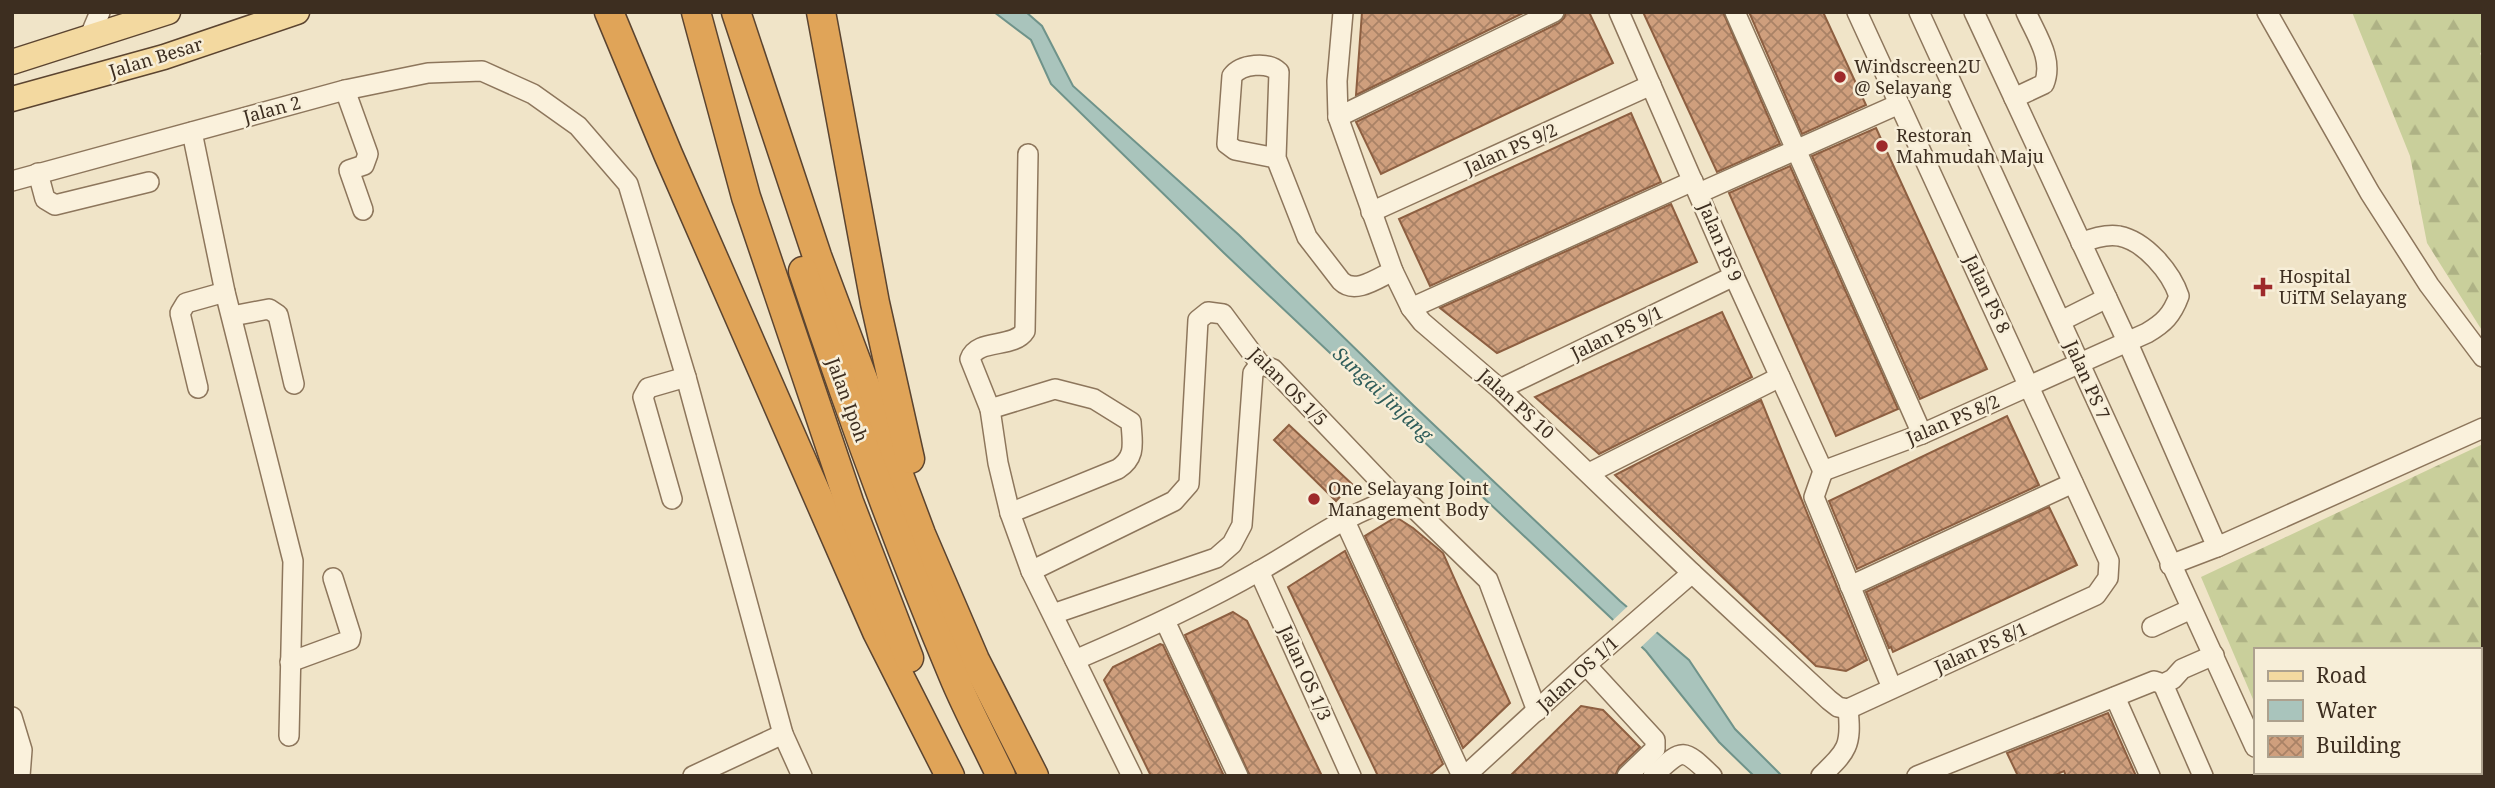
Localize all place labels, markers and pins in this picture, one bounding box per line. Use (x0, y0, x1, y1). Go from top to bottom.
place label: Windscreen2U @ Selayang (1854, 54, 1981, 99)
marker: Windscreen2U @ Selayang (1832, 69, 1848, 85)
place label: Restoran Mahmudah Maju (1896, 123, 2045, 168)
marker: Restoran Mahmudah Maju (1874, 138, 1890, 154)
place label: Hospital UiTM Selayang (2279, 264, 2407, 309)
marker: Hospital UiTM Selayang (2253, 277, 2273, 297)
place label: One Selayang Joint Management Body (1328, 476, 1490, 521)
marker: One Selayang Joint Management Body (1306, 491, 1322, 507)

